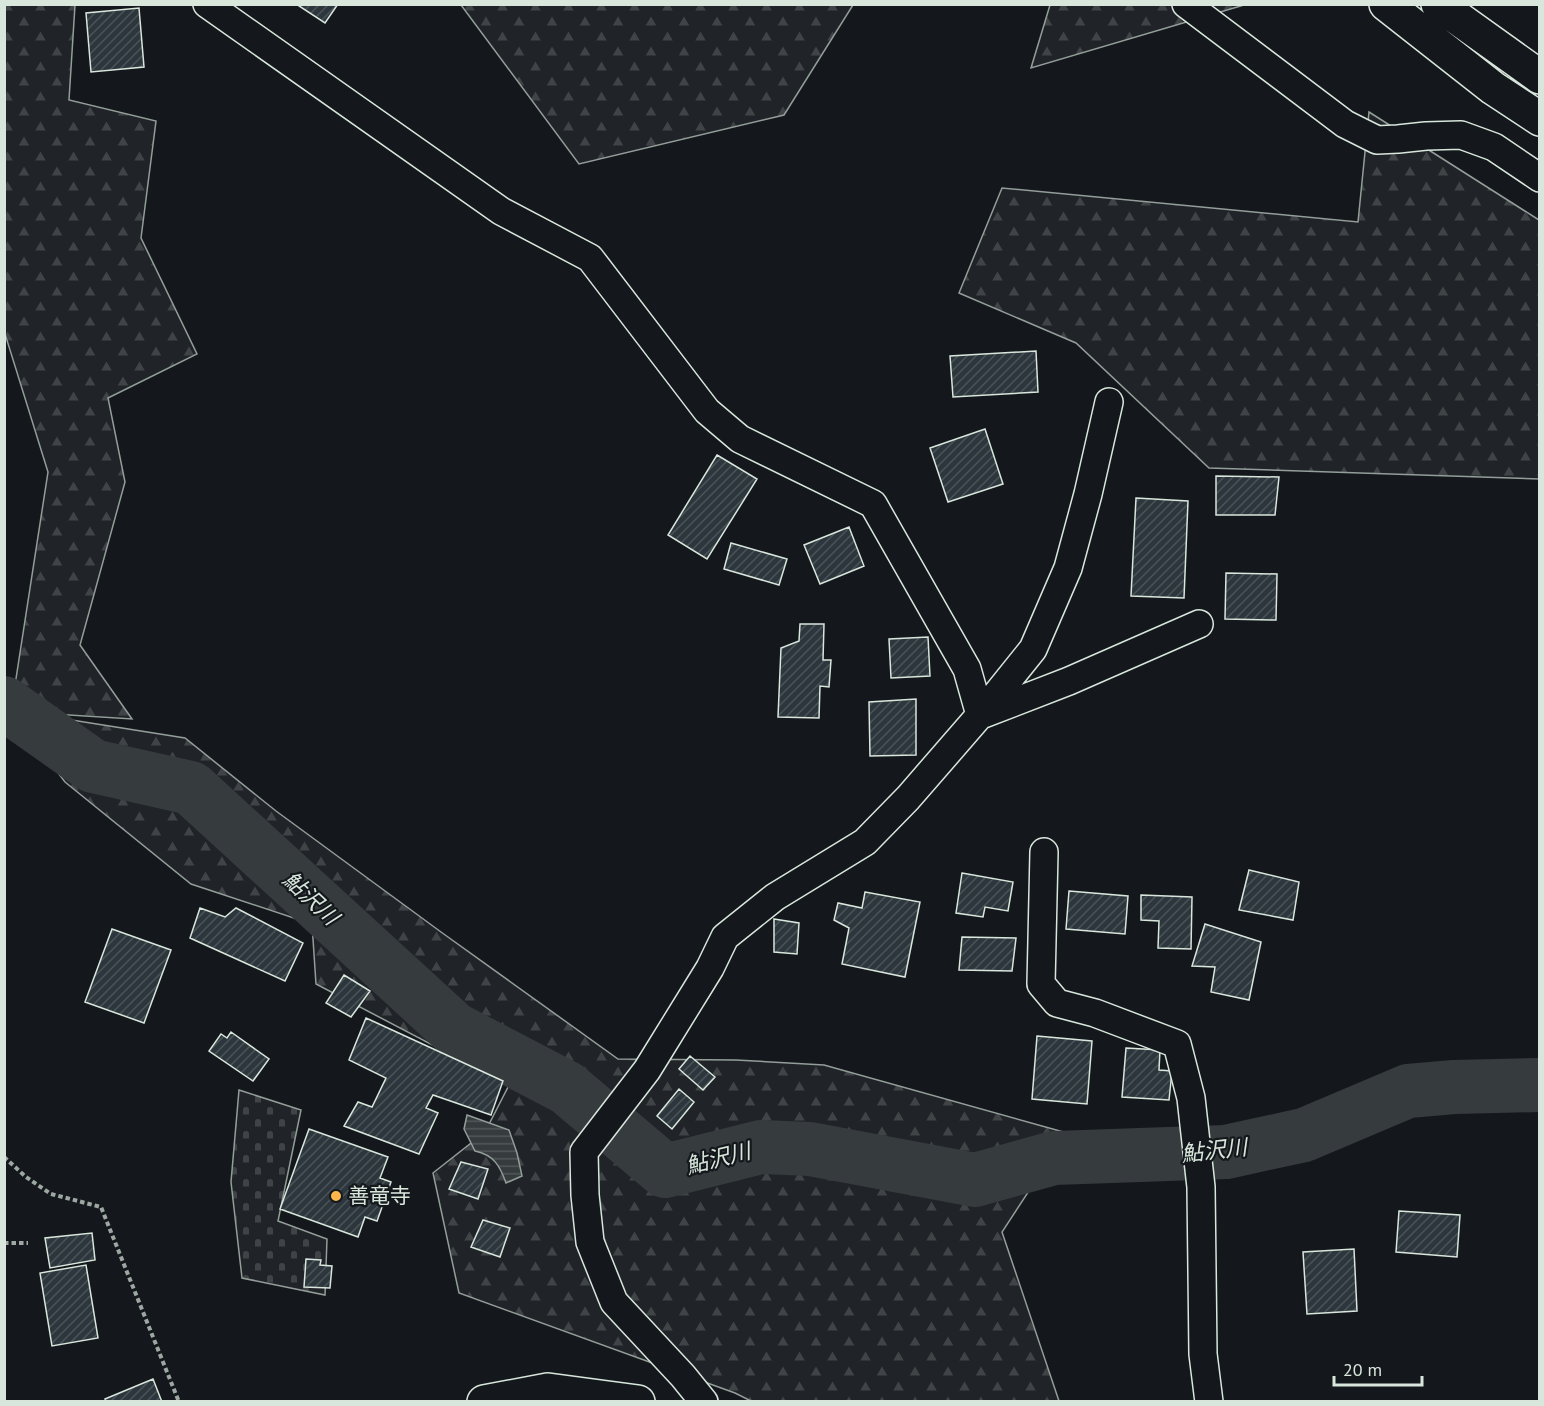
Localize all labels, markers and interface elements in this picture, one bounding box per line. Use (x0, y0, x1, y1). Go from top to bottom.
water label: 鮎沢川 (277, 865, 346, 932)
water label: 鮎沢川 (1180, 1132, 1250, 1167)
water label: 鮎沢川 (683, 1136, 755, 1180)
place label: 善竜寺 (348, 1182, 411, 1209)
marker: 善竜寺 (329, 1189, 343, 1203)
scale bar (1334, 1349, 1422, 1387)
text: 20 m (1343, 1358, 1382, 1381)

